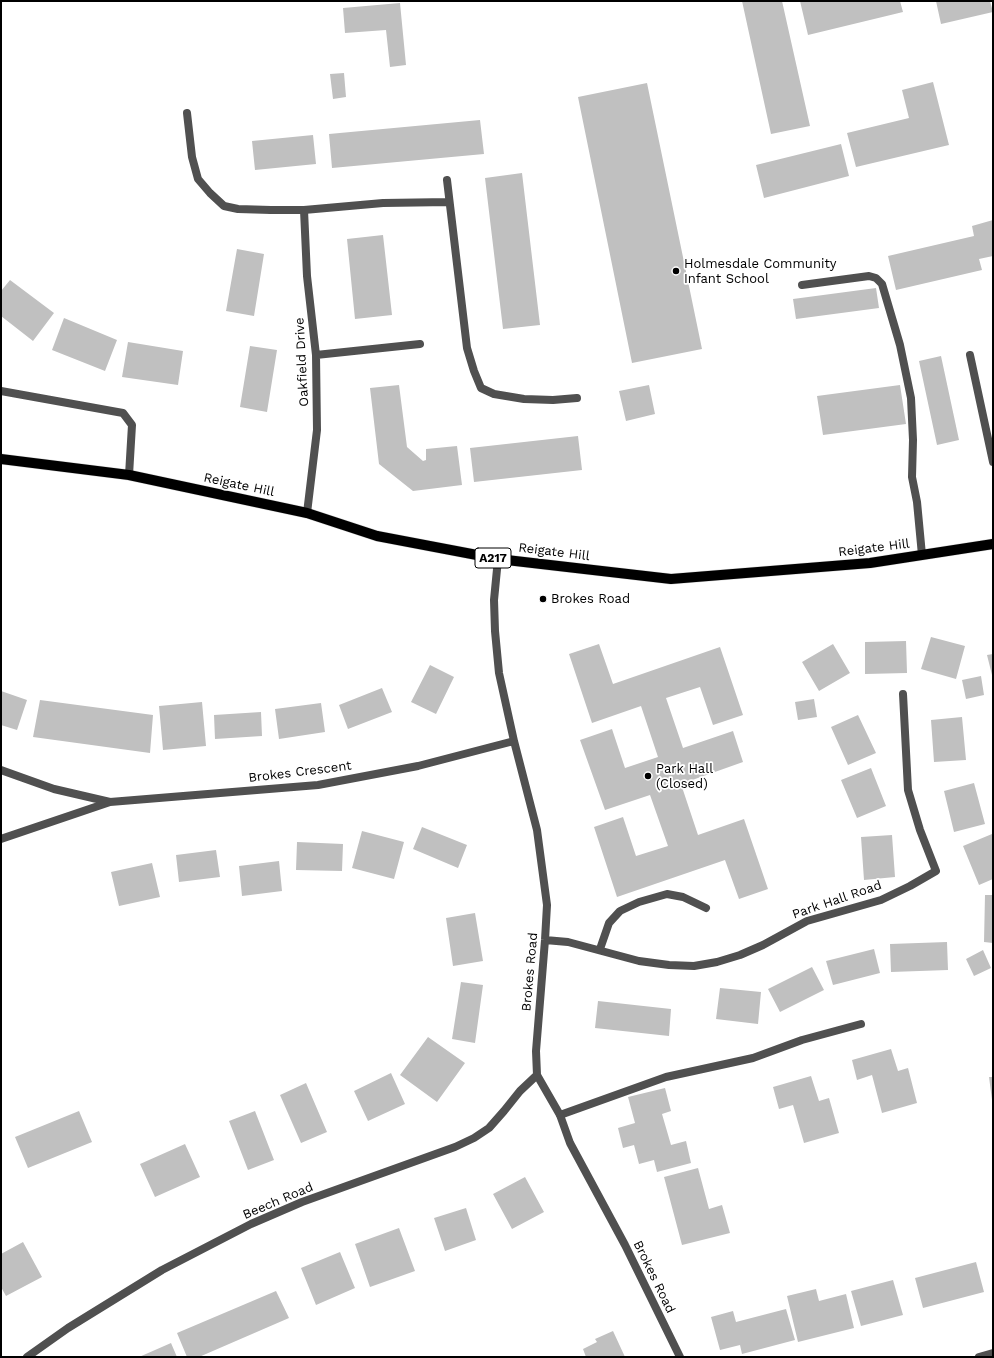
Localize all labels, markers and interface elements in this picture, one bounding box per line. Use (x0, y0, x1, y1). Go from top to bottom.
place label: Holmesdale Community Infant School (684, 256, 837, 287)
marker: Holmesdale Community Infant School (671, 266, 681, 276)
street label: Oakfield Drive (292, 317, 312, 407)
street label: Reigate Hill (202, 470, 276, 500)
street label: Reigate Hill (837, 536, 911, 560)
street label: Reigate Hill (517, 540, 591, 564)
road number: A217 (475, 548, 511, 568)
place label: Brokes Road (551, 591, 630, 607)
marker: Brokes Road (538, 594, 548, 604)
street label: Brokes Crescent (248, 758, 352, 786)
place label: Park Hall (Closed) (656, 761, 713, 792)
marker: Park Hall (Closed) (643, 771, 653, 781)
street label: Park Hall Road (790, 877, 884, 923)
street label: Brokes Road (519, 932, 541, 1012)
street label: Beech Road (240, 1179, 316, 1223)
street label: Brokes Road (630, 1238, 678, 1316)

